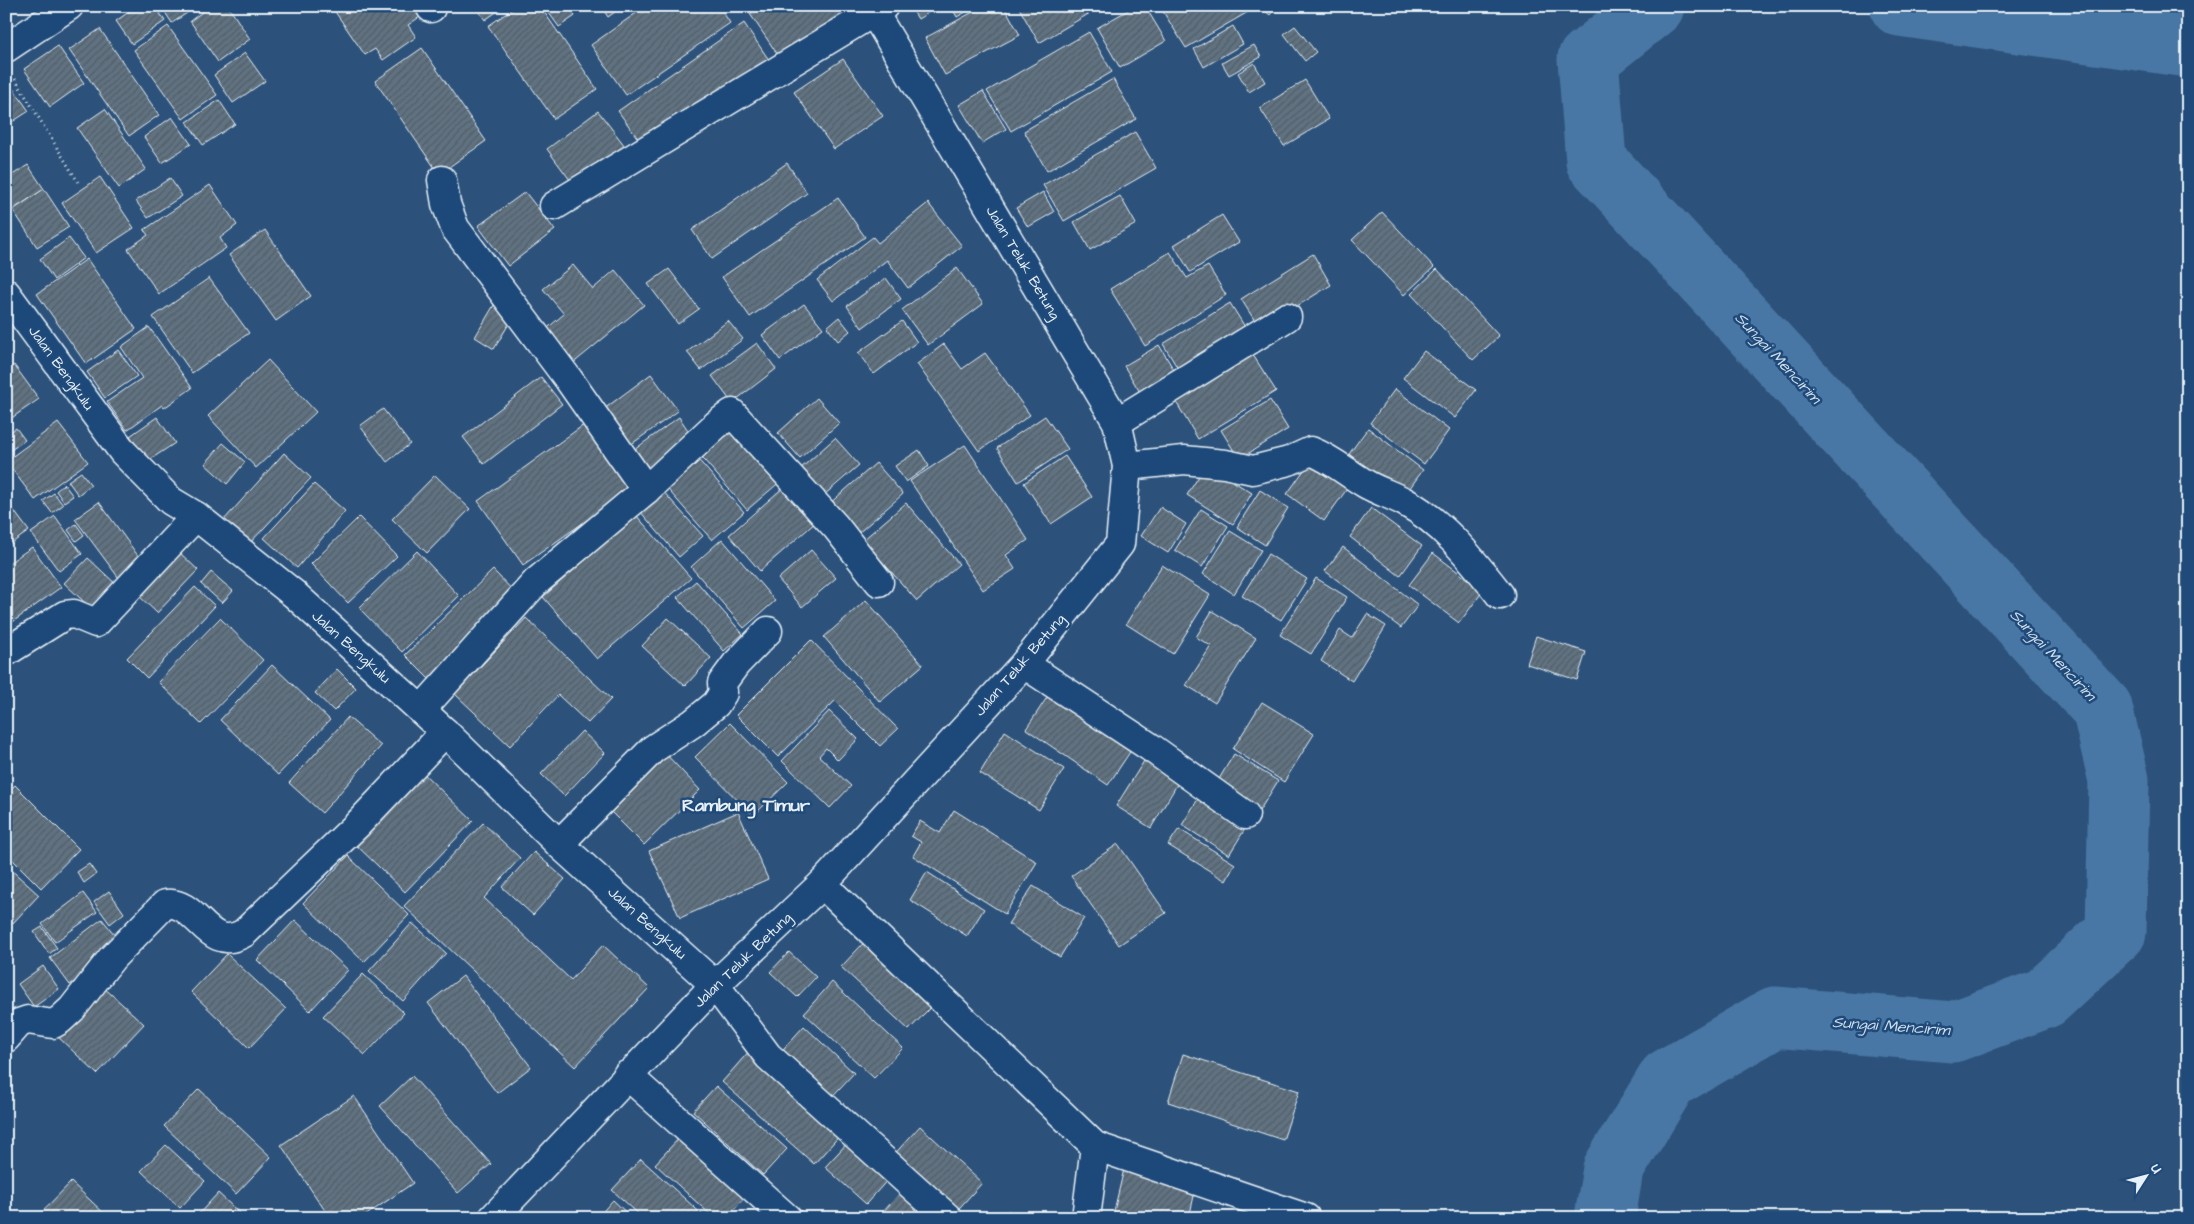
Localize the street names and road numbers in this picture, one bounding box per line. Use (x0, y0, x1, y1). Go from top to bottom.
street label: Jalan Teluk Betung (980, 202, 1065, 325)
street label: Jalan Bengkulu (22, 321, 99, 415)
street label: Jalan Bengkulu (306, 606, 395, 689)
street label: Jalan Teluk Betung (970, 609, 1071, 721)
street label: Jalan Bengkulu (602, 882, 691, 965)
street label: Jalan Teluk Betung (689, 907, 798, 1013)

